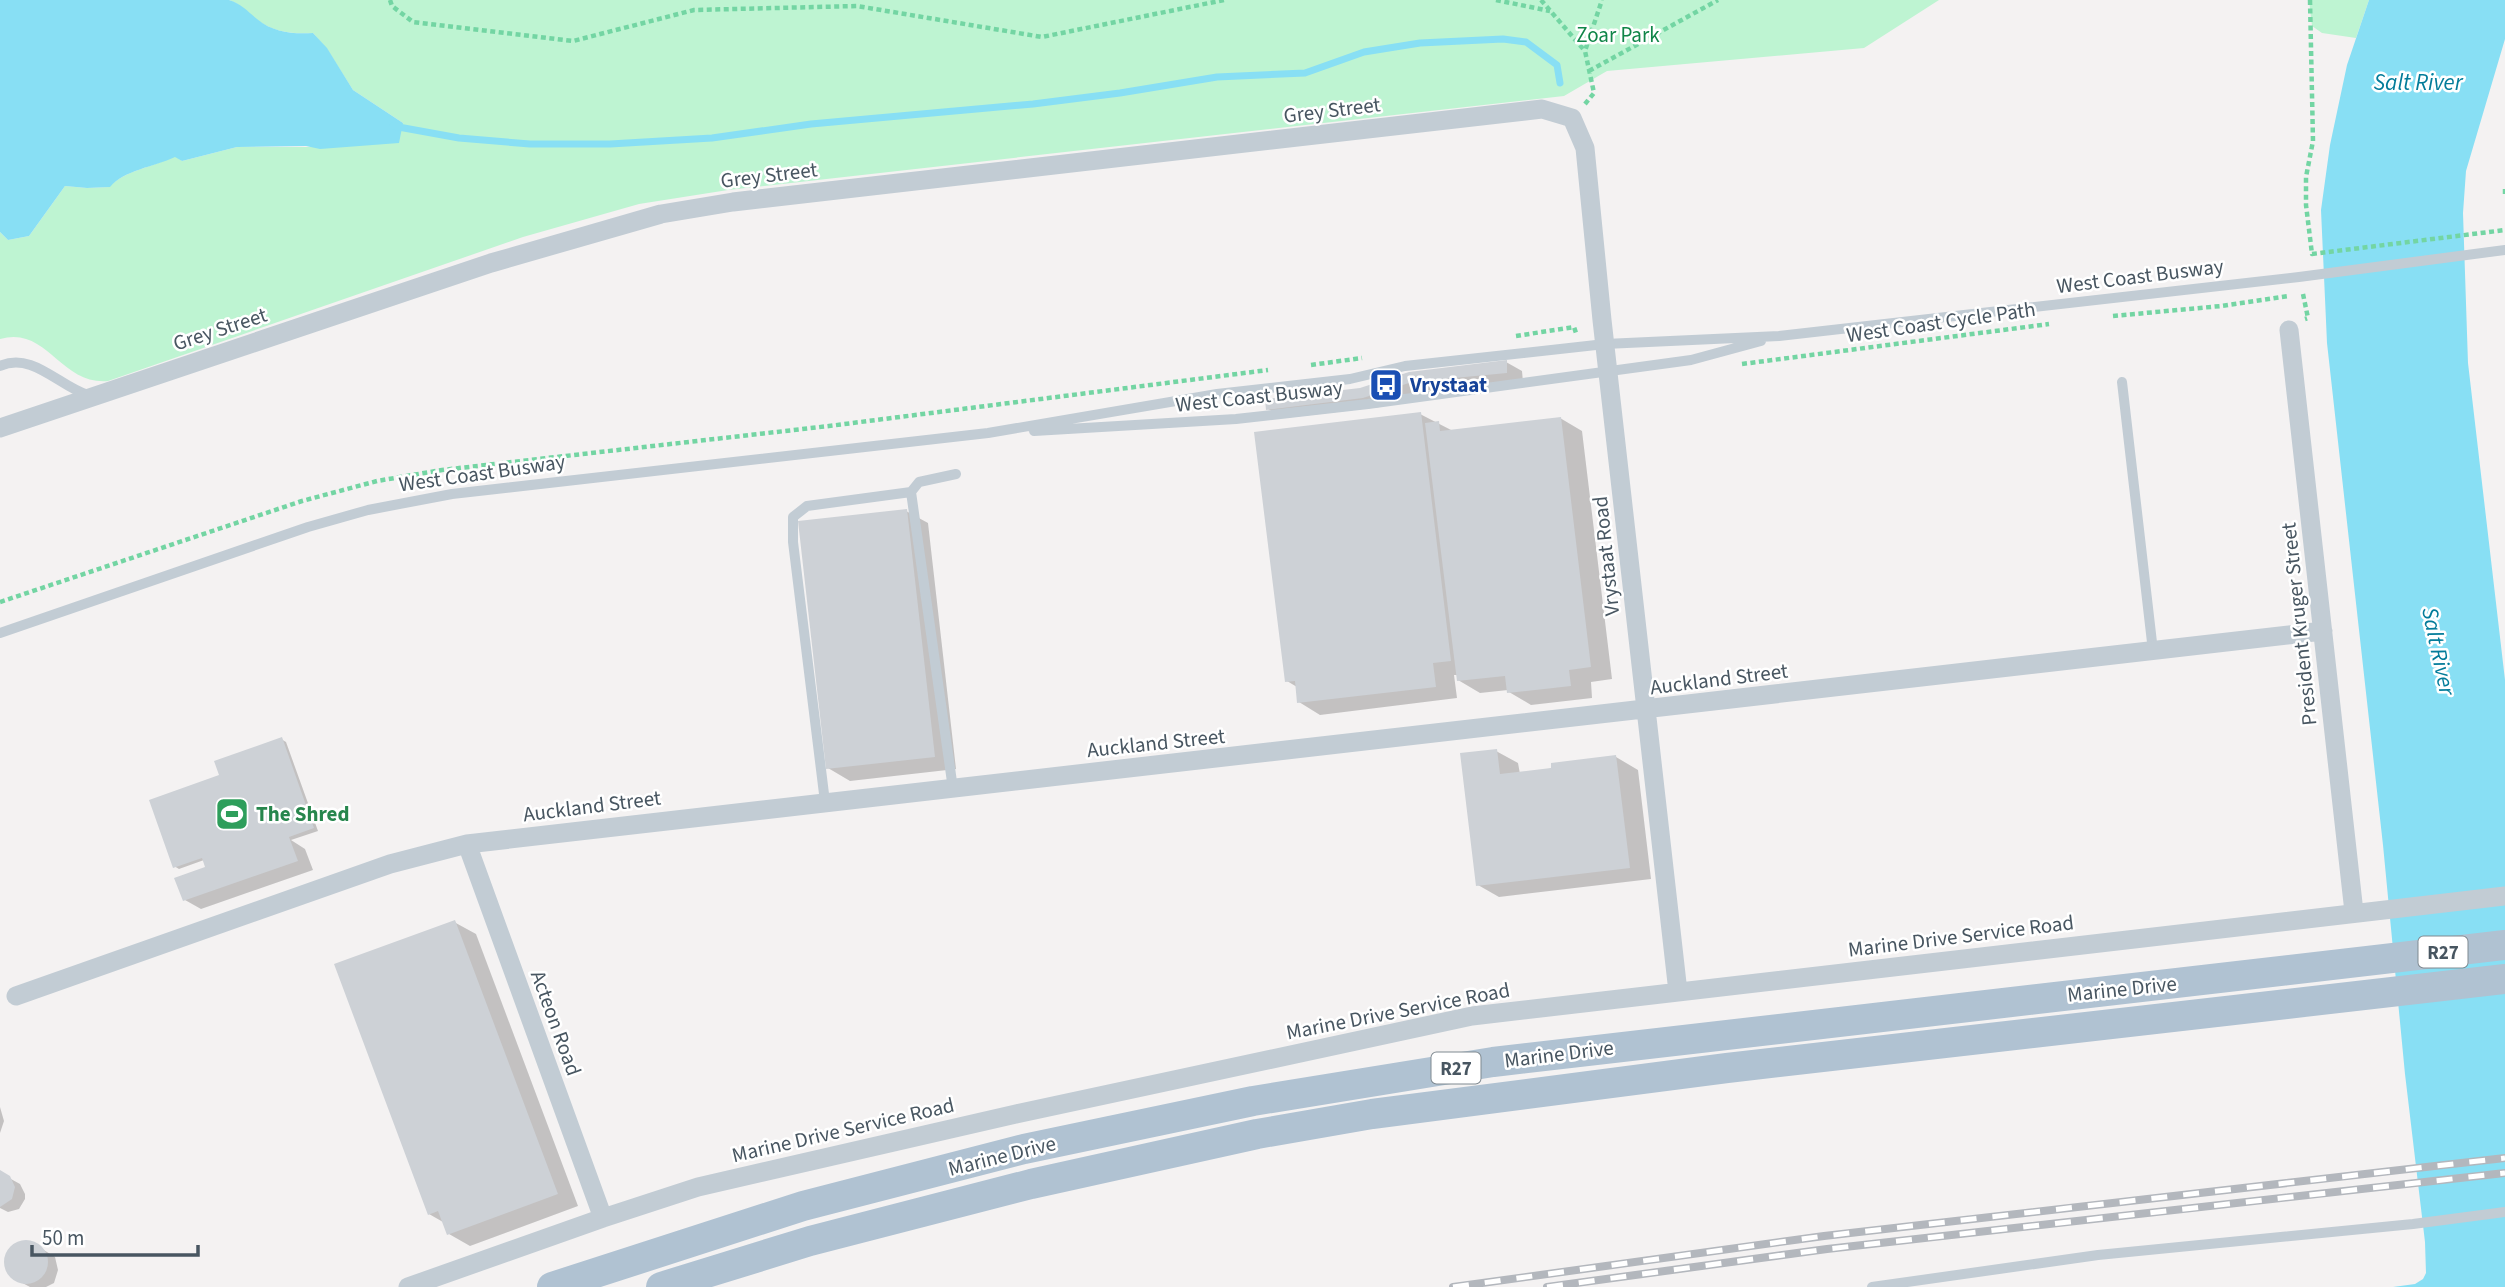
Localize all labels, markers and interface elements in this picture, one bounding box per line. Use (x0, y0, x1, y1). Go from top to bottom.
park label: Zoar Park (1576, 20, 1660, 50)
water label: Salt River (2373, 66, 2464, 99)
street label: Grey Street (1282, 89, 1382, 131)
street label: Grey Street (719, 154, 819, 196)
street label: West Coast Busway (2055, 251, 2225, 301)
street label: West Coast Cycle Path (1844, 294, 2038, 350)
street label: Grey Street (169, 300, 271, 358)
bus stop icon: Vrystaat (1367, 366, 1405, 404)
place label: Vrystaat (1409, 370, 1487, 400)
street label: West Coast Busway (1174, 372, 1344, 420)
street label: West Coast Busway (397, 446, 567, 500)
street label: Vrystaat Road (1585, 495, 1627, 617)
street label: President Kruger Street (2273, 521, 2325, 727)
water label: Salt River (2413, 604, 2464, 699)
street label: Auckland Street (1648, 656, 1790, 702)
street label: Auckland Street (1086, 721, 1226, 765)
street label: Auckland Street (521, 783, 663, 829)
sports icon: The Shred (213, 795, 251, 833)
place label: The Shred (256, 799, 349, 829)
street label: Marine Drive Service Road (1846, 907, 2076, 965)
road number: R27 (2418, 936, 2468, 968)
street label: Acteon Road (523, 966, 589, 1080)
street label: Marine Drive (2066, 968, 2178, 1010)
street label: Marine Drive Service Road (1284, 975, 1512, 1047)
street label: Marine Drive (1503, 1032, 1615, 1076)
road number: R27 (1432, 1052, 1480, 1084)
street label: Marine Drive Service Road (729, 1090, 957, 1170)
street label: Marine Drive (945, 1128, 1059, 1184)
scale bar (32, 1214, 198, 1258)
text: 50 m (42, 1223, 84, 1253)

